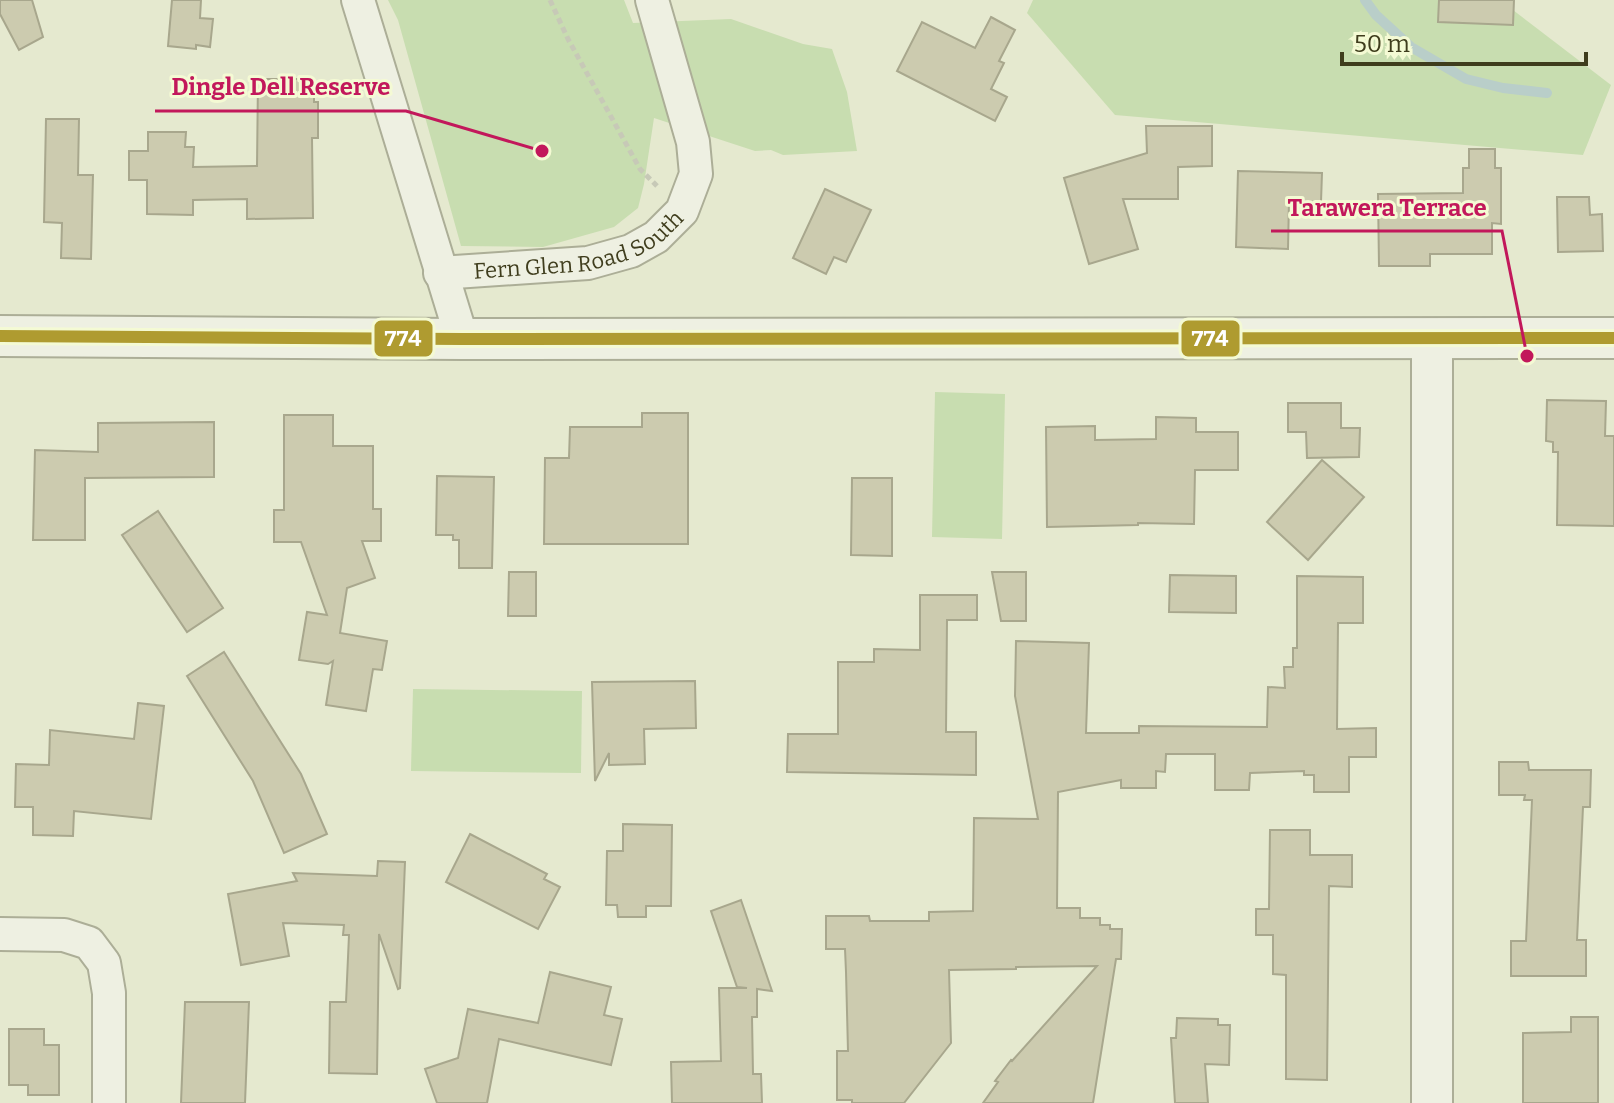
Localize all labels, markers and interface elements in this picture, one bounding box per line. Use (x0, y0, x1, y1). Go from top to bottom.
scale bar (1342, 16, 1586, 66)
text: 50 m (1354, 30, 1410, 58)
callout: Dingle Dell Reserve (155, 63, 406, 111)
text: Dingle Dell Reserve (171, 73, 391, 101)
callout: Tarawera Terrace (1271, 183, 1502, 231)
text: Tarawera Terrace (1287, 194, 1487, 222)
street label: Fern Glen Road South (473, 204, 689, 285)
line badge: 774 (373, 319, 434, 358)
line badge: 774 (1180, 319, 1241, 358)
text: 774 (385, 325, 422, 352)
text: 774 (1192, 325, 1229, 352)

